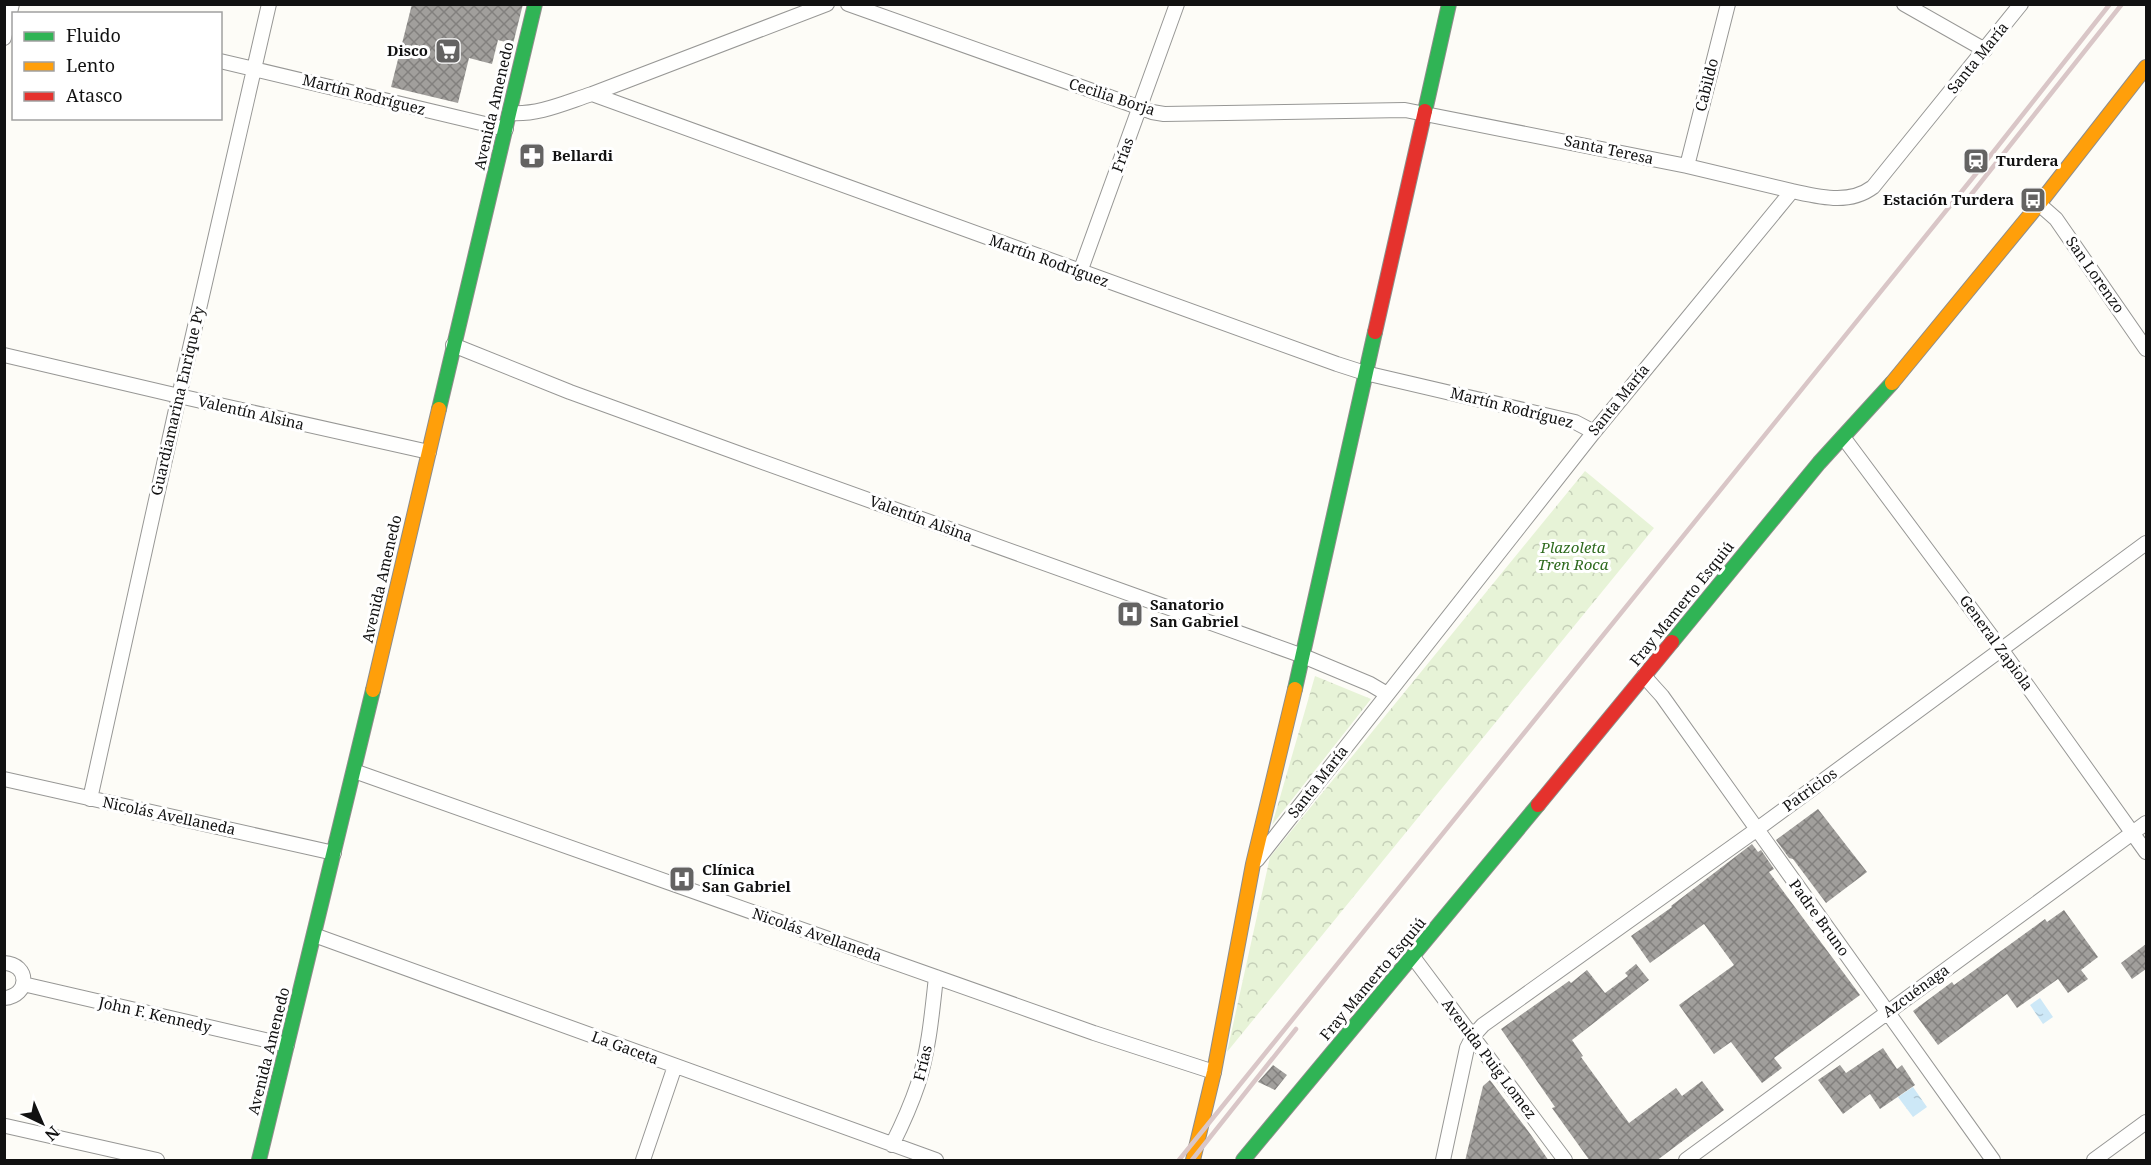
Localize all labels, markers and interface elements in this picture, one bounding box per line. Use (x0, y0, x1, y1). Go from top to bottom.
legend (12, 12, 222, 120)
street label: Santa María (1942, 17, 2012, 97)
text: Fluido (66, 23, 121, 47)
supermarket icon: Disco (433, 36, 463, 66)
place label: Disco (387, 40, 428, 60)
street label: Avenida Amenedo (469, 40, 517, 172)
text: Lento (66, 53, 115, 77)
street label: Cabildo (1690, 56, 1722, 113)
street label: Martín Rodríguez (301, 69, 428, 119)
street label: Cecilia Borja (1067, 73, 1158, 119)
text: Atasco (66, 83, 123, 107)
street label: Santa Teresa (1563, 130, 1656, 168)
street label: Frías (1107, 134, 1138, 175)
pharmacy icon: Bellardi (517, 141, 547, 171)
place label: Bellardi (552, 145, 614, 165)
station icon: Turdera (1961, 146, 1991, 176)
place label: Turdera (1996, 150, 2059, 170)
bus stop icon: Estación Turdera (2018, 185, 2048, 215)
place label: Estación Turdera (1883, 189, 2014, 209)
street label: Martín Rodríguez (987, 229, 1112, 291)
street label: San Lorenzo (2062, 232, 2130, 317)
street label: Guardiamarina Enrique Py (145, 304, 209, 497)
street label: Santa María (1583, 359, 1653, 439)
street label: Martín Rodríguez (1449, 382, 1576, 432)
street label: Valentín Alsina (196, 390, 306, 434)
street label: Valentín Alsina (867, 490, 976, 546)
street label: Avenida Amenedo (357, 513, 405, 645)
park label: Plazoleta Tren Roca (1538, 537, 1609, 574)
street label: Fray Mamerto Esquiú (1625, 537, 1738, 670)
street label: General Zapiola (1955, 591, 2038, 694)
place label: Sanatorio San Gabriel (1150, 594, 1240, 631)
hospital icon: Sanatorio San Gabriel (1115, 599, 1145, 629)
street label: Santa María (1283, 741, 1352, 822)
street label: Patricios (1778, 763, 1841, 816)
street label: Nicolás Avellaneda (101, 791, 238, 839)
place label: Clínica San Gabriel (702, 859, 792, 896)
hospital icon: Clínica San Gabriel (667, 864, 697, 894)
street label: Padre Bruno (1785, 875, 1854, 960)
street label: Nicolás Avellaneda (750, 903, 885, 966)
street label: Fray Mamerto Esquiú (1315, 912, 1430, 1044)
street label: Azcuénaga (1878, 959, 1953, 1021)
street label: Avenida Amenedo (243, 985, 294, 1117)
street label: John F. Kennedy (96, 991, 214, 1037)
street label: Avenida Puig Lomez (1438, 994, 1542, 1123)
street label: La Gaceta (589, 1026, 662, 1068)
street label: Frías (908, 1043, 936, 1083)
north arrow (12, 1093, 72, 1153)
text: N (40, 1121, 65, 1146)

